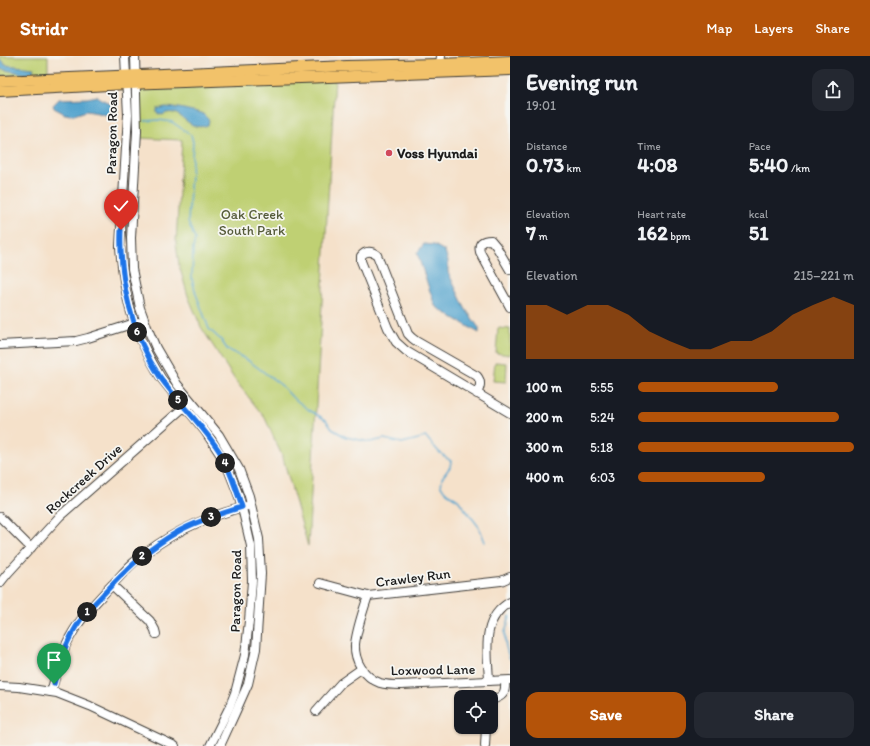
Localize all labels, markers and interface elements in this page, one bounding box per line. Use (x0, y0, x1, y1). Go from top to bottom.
text: Stridr (20, 17, 68, 40)
text: Map (707, 20, 732, 37)
text: Layers (754, 20, 793, 37)
text: Share (815, 20, 850, 37)
text: Evening run (526, 69, 638, 96)
button: share (812, 69, 854, 111)
street label: Paragon Road (103, 91, 121, 175)
text: 19:01 (526, 98, 556, 113)
text: Distance (526, 140, 567, 153)
text: Time (637, 140, 661, 153)
text: Pace (749, 140, 771, 153)
place label: Voss Hyundai (397, 145, 478, 162)
marker: Voss Hyundai (384, 148, 394, 158)
text: 0.73 (526, 153, 564, 177)
text: 4:08 (637, 153, 678, 177)
text: 5:40 (749, 153, 788, 177)
text: km (564, 162, 581, 175)
text: /km (788, 162, 810, 175)
pin (104, 189, 138, 230)
icon: check (110, 195, 132, 217)
park label: Oak Creek South Park (219, 206, 286, 239)
text: Elevation (526, 208, 570, 221)
text: Heart rate (637, 208, 686, 221)
text: kcal (749, 208, 768, 221)
text: 7 (526, 221, 536, 245)
text: 162 (637, 221, 668, 245)
text: 51 (749, 221, 768, 245)
text: m (536, 230, 548, 243)
text: bpm (668, 230, 691, 243)
text: Elevation (526, 268, 578, 283)
text: 215–221 m (793, 268, 854, 283)
pin: 6 (127, 322, 147, 342)
text: 6 (134, 325, 140, 338)
text: 100 m (526, 380, 562, 395)
text: 5:55 (590, 380, 614, 395)
pin: 5 (168, 390, 188, 410)
text: 5 (175, 393, 181, 406)
text: 200 m (526, 410, 563, 425)
text: 5:24 (590, 410, 615, 425)
street label: Rockcreek Drive (42, 440, 126, 518)
text: 300 m (526, 440, 563, 455)
text: 5:18 (590, 440, 613, 455)
pin: 4 (215, 453, 235, 473)
text: 4 (222, 456, 228, 469)
text: 400 m (526, 470, 564, 485)
text: 6:03 (590, 470, 615, 485)
pin: 3 (201, 507, 221, 527)
text: 3 (208, 510, 214, 523)
pin: 2 (132, 546, 152, 566)
text: 2 (139, 549, 145, 562)
street label: Paragon Road (227, 549, 245, 633)
street label: Crawley Run (375, 565, 452, 591)
pin: 1 (77, 602, 97, 622)
text: 1 (84, 605, 90, 618)
pin (37, 643, 71, 684)
icon: arrive (43, 649, 65, 671)
street label: Loxwood Lane (391, 661, 476, 679)
map controls (454, 690, 498, 734)
button: locate (454, 690, 498, 734)
button: Save (526, 692, 686, 738)
button: Share (694, 692, 854, 738)

